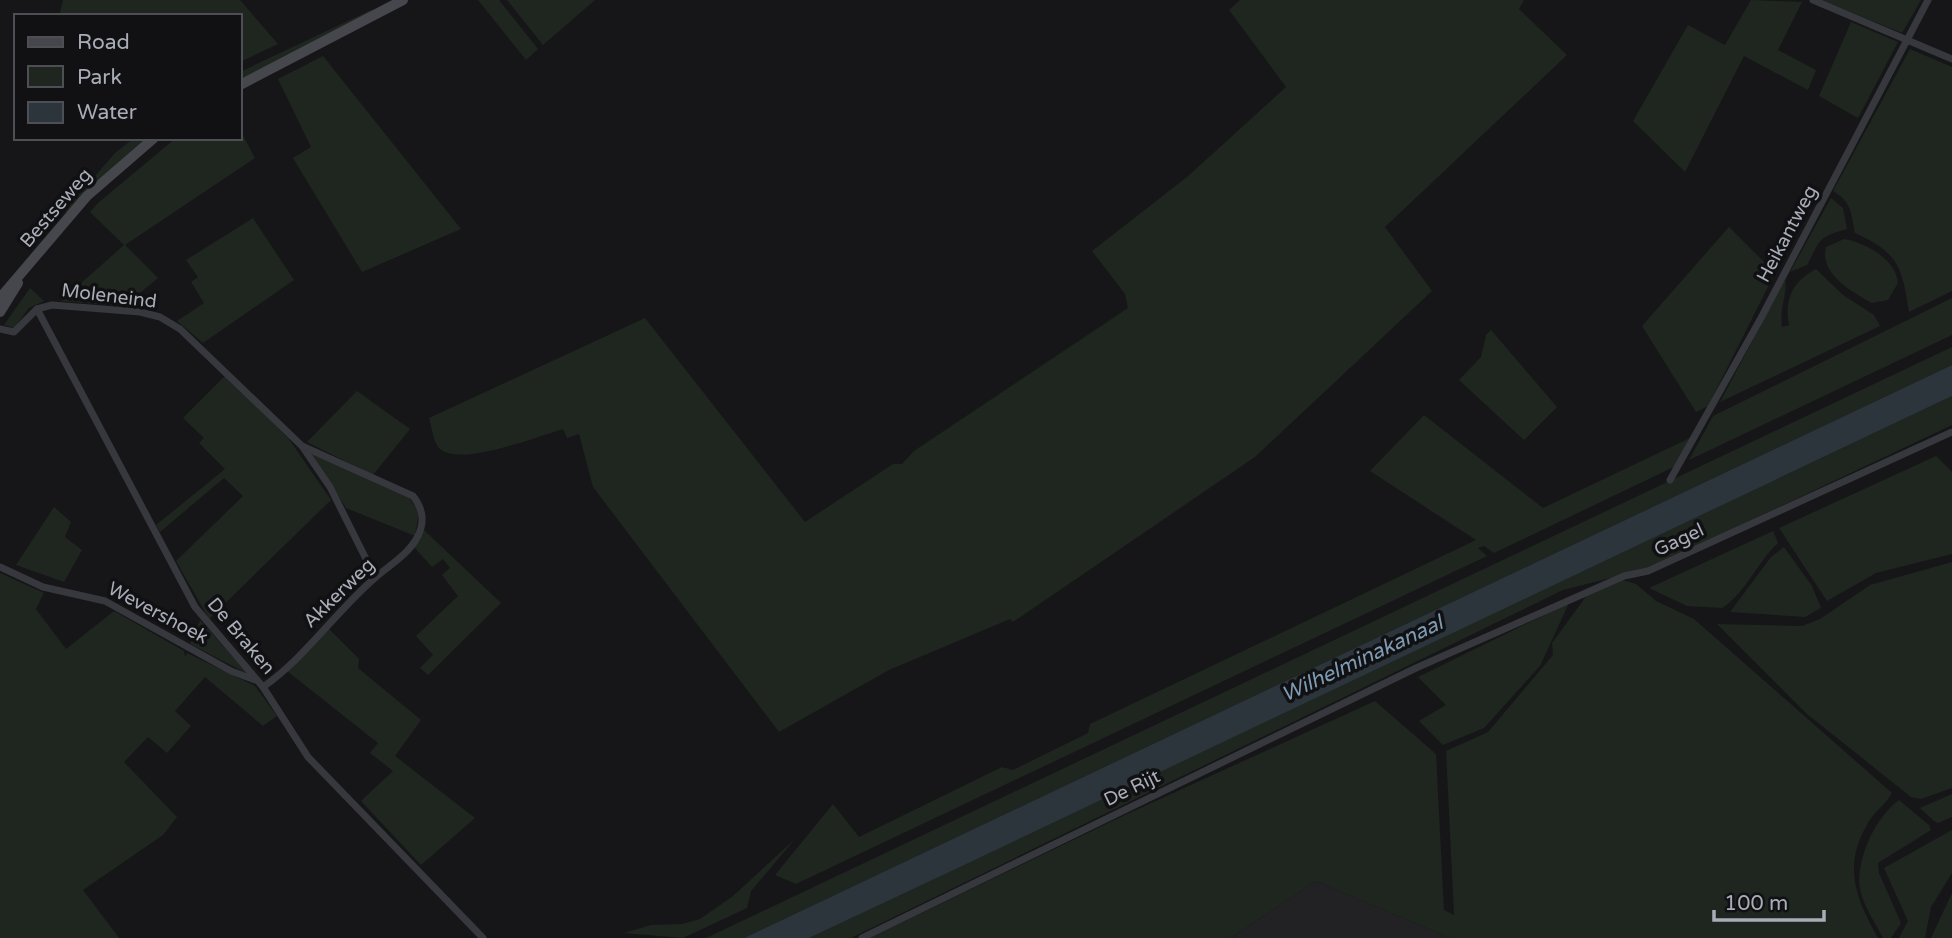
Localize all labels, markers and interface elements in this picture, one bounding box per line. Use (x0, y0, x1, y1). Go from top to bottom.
legend (14, 14, 242, 140)
text: Road (77, 30, 130, 55)
text: Park (77, 65, 122, 90)
text: Water (77, 100, 137, 125)
street label: Bestseweg (16, 164, 96, 252)
street label: Heikantweg (1752, 182, 1822, 286)
street label: Moleneind (60, 279, 158, 313)
street label: Gagel (1651, 519, 1707, 561)
street label: Akkerweg (299, 554, 379, 632)
street label: Wevershoek (104, 577, 212, 649)
street label: De Braken (203, 593, 279, 679)
water label: Wilhelminakanaal (1277, 609, 1449, 707)
street label: De Rijt (1100, 765, 1164, 811)
scale bar (1714, 878, 1824, 922)
text: 100 m (1724, 891, 1788, 916)

